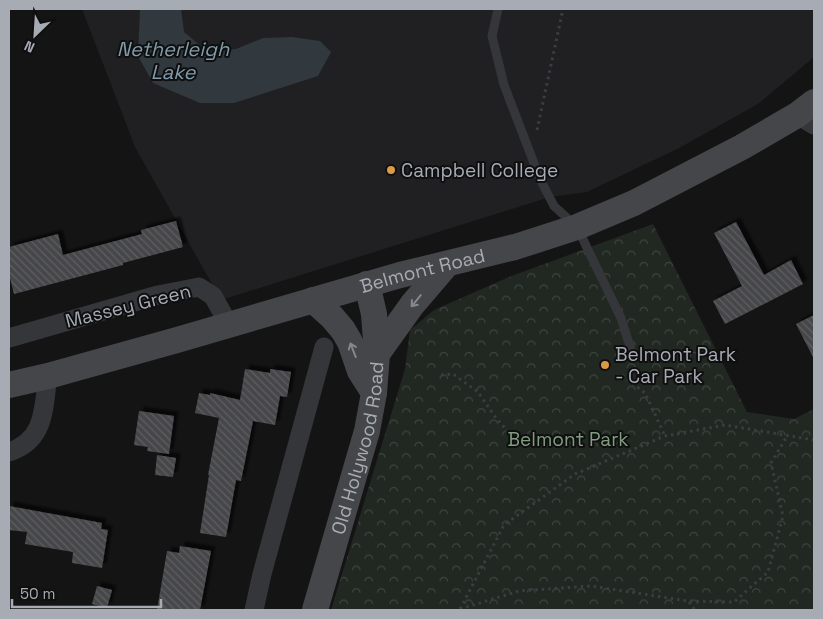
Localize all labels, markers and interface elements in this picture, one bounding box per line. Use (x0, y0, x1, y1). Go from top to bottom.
north arrow (10, 10, 60, 60)
water label: Netherleigh Lake (117, 36, 230, 85)
text: N (21, 37, 38, 57)
place label: Campbell College (401, 158, 558, 183)
marker: Campbell College (385, 164, 397, 176)
street label: Belmont Road (357, 242, 487, 299)
street label: Massey Green (63, 278, 193, 334)
one-way arrow (410, 294, 421, 307)
one-way arrow (348, 342, 357, 358)
place label: Belmont Park - Car Park (615, 342, 736, 389)
marker: Belmont Park - Car Park (599, 359, 611, 371)
street label: Old Holywood Road (325, 360, 389, 537)
park label: Belmont Park (507, 427, 629, 452)
scale bar (12, 576, 161, 608)
text: 50 m (20, 584, 55, 603)

